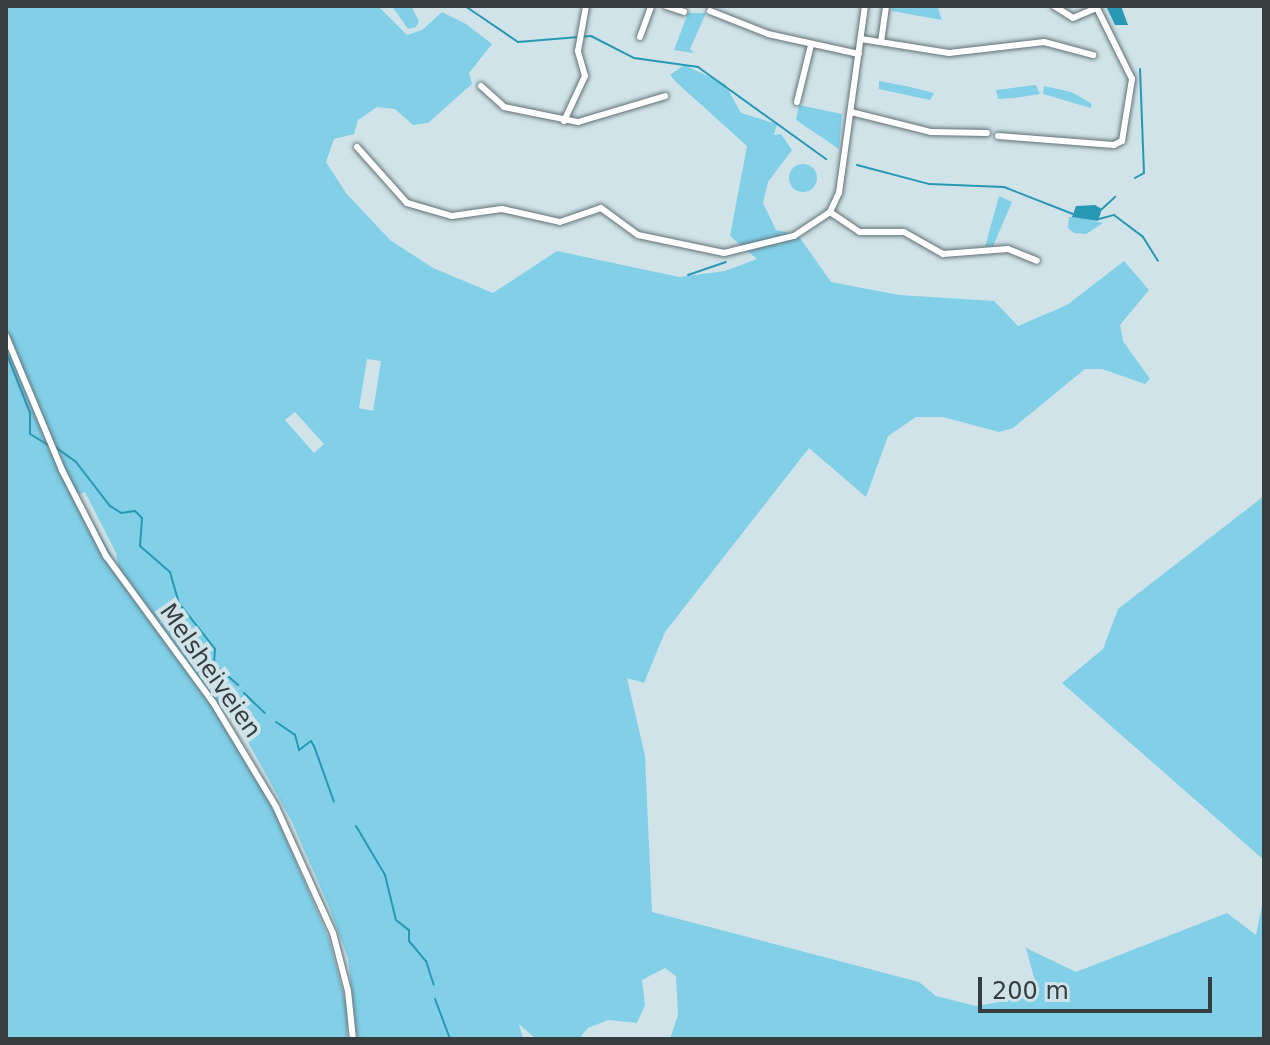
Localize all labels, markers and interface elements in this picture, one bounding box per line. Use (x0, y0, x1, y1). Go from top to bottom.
street label: Melsheiveien (153, 598, 267, 744)
scale bar (982, 961, 1216, 1011)
text: 200 m (992, 977, 1069, 1005)

